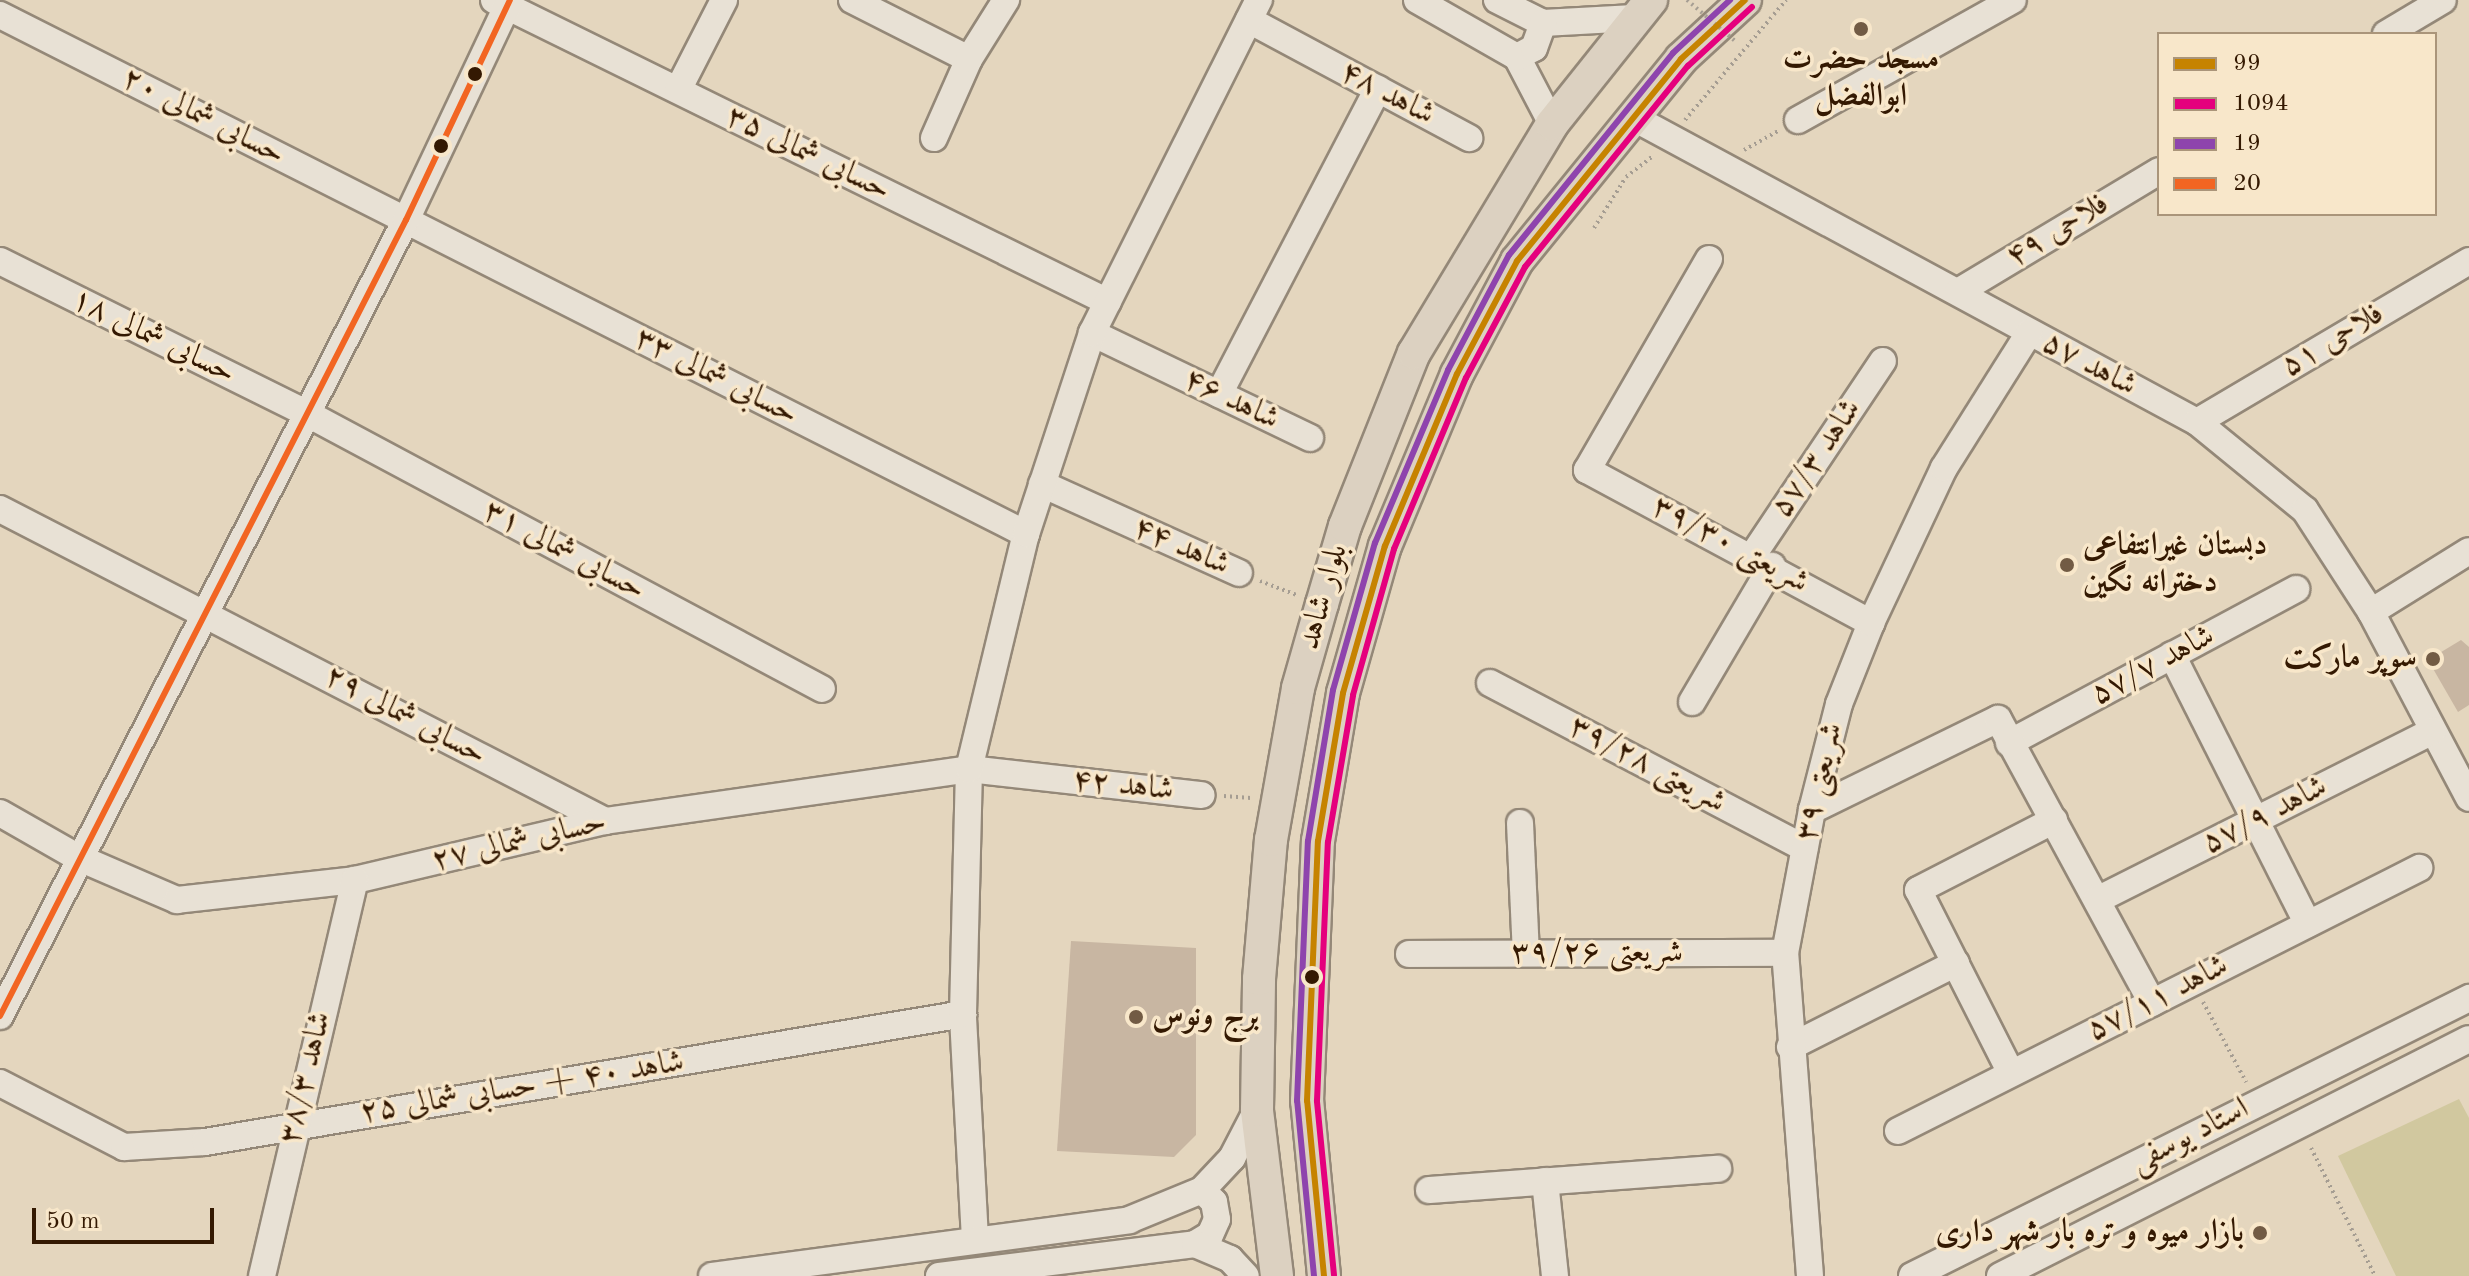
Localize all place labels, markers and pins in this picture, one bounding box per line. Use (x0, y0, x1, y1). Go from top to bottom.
marker: مسجد حضرت ابوالفضل (1852, 20, 1870, 38)
place label: مسجد حضرت ابوالفضل (1783, 42, 1939, 117)
unlabelled marker (467, 66, 483, 82)
unlabelled marker (433, 138, 449, 154)
place label: دبستان غیرانتفاعی دخترانه نگین (2083, 528, 2267, 603)
marker: دبستان غیرانتفاعی دخترانه نگین (2058, 556, 2076, 574)
place label: سوپر مارکت (2283, 640, 2417, 678)
marker: سوپر مارکت (2424, 650, 2442, 668)
unlabelled marker (1304, 969, 1320, 985)
place label: برج ونوس (1152, 998, 1259, 1036)
marker: برج ونوس (1127, 1008, 1145, 1026)
place label: بازار میوه و تره بار شهر داری (1935, 1214, 2244, 1252)
marker: بازار میوه و تره بار شهر داری (2251, 1224, 2269, 1242)

